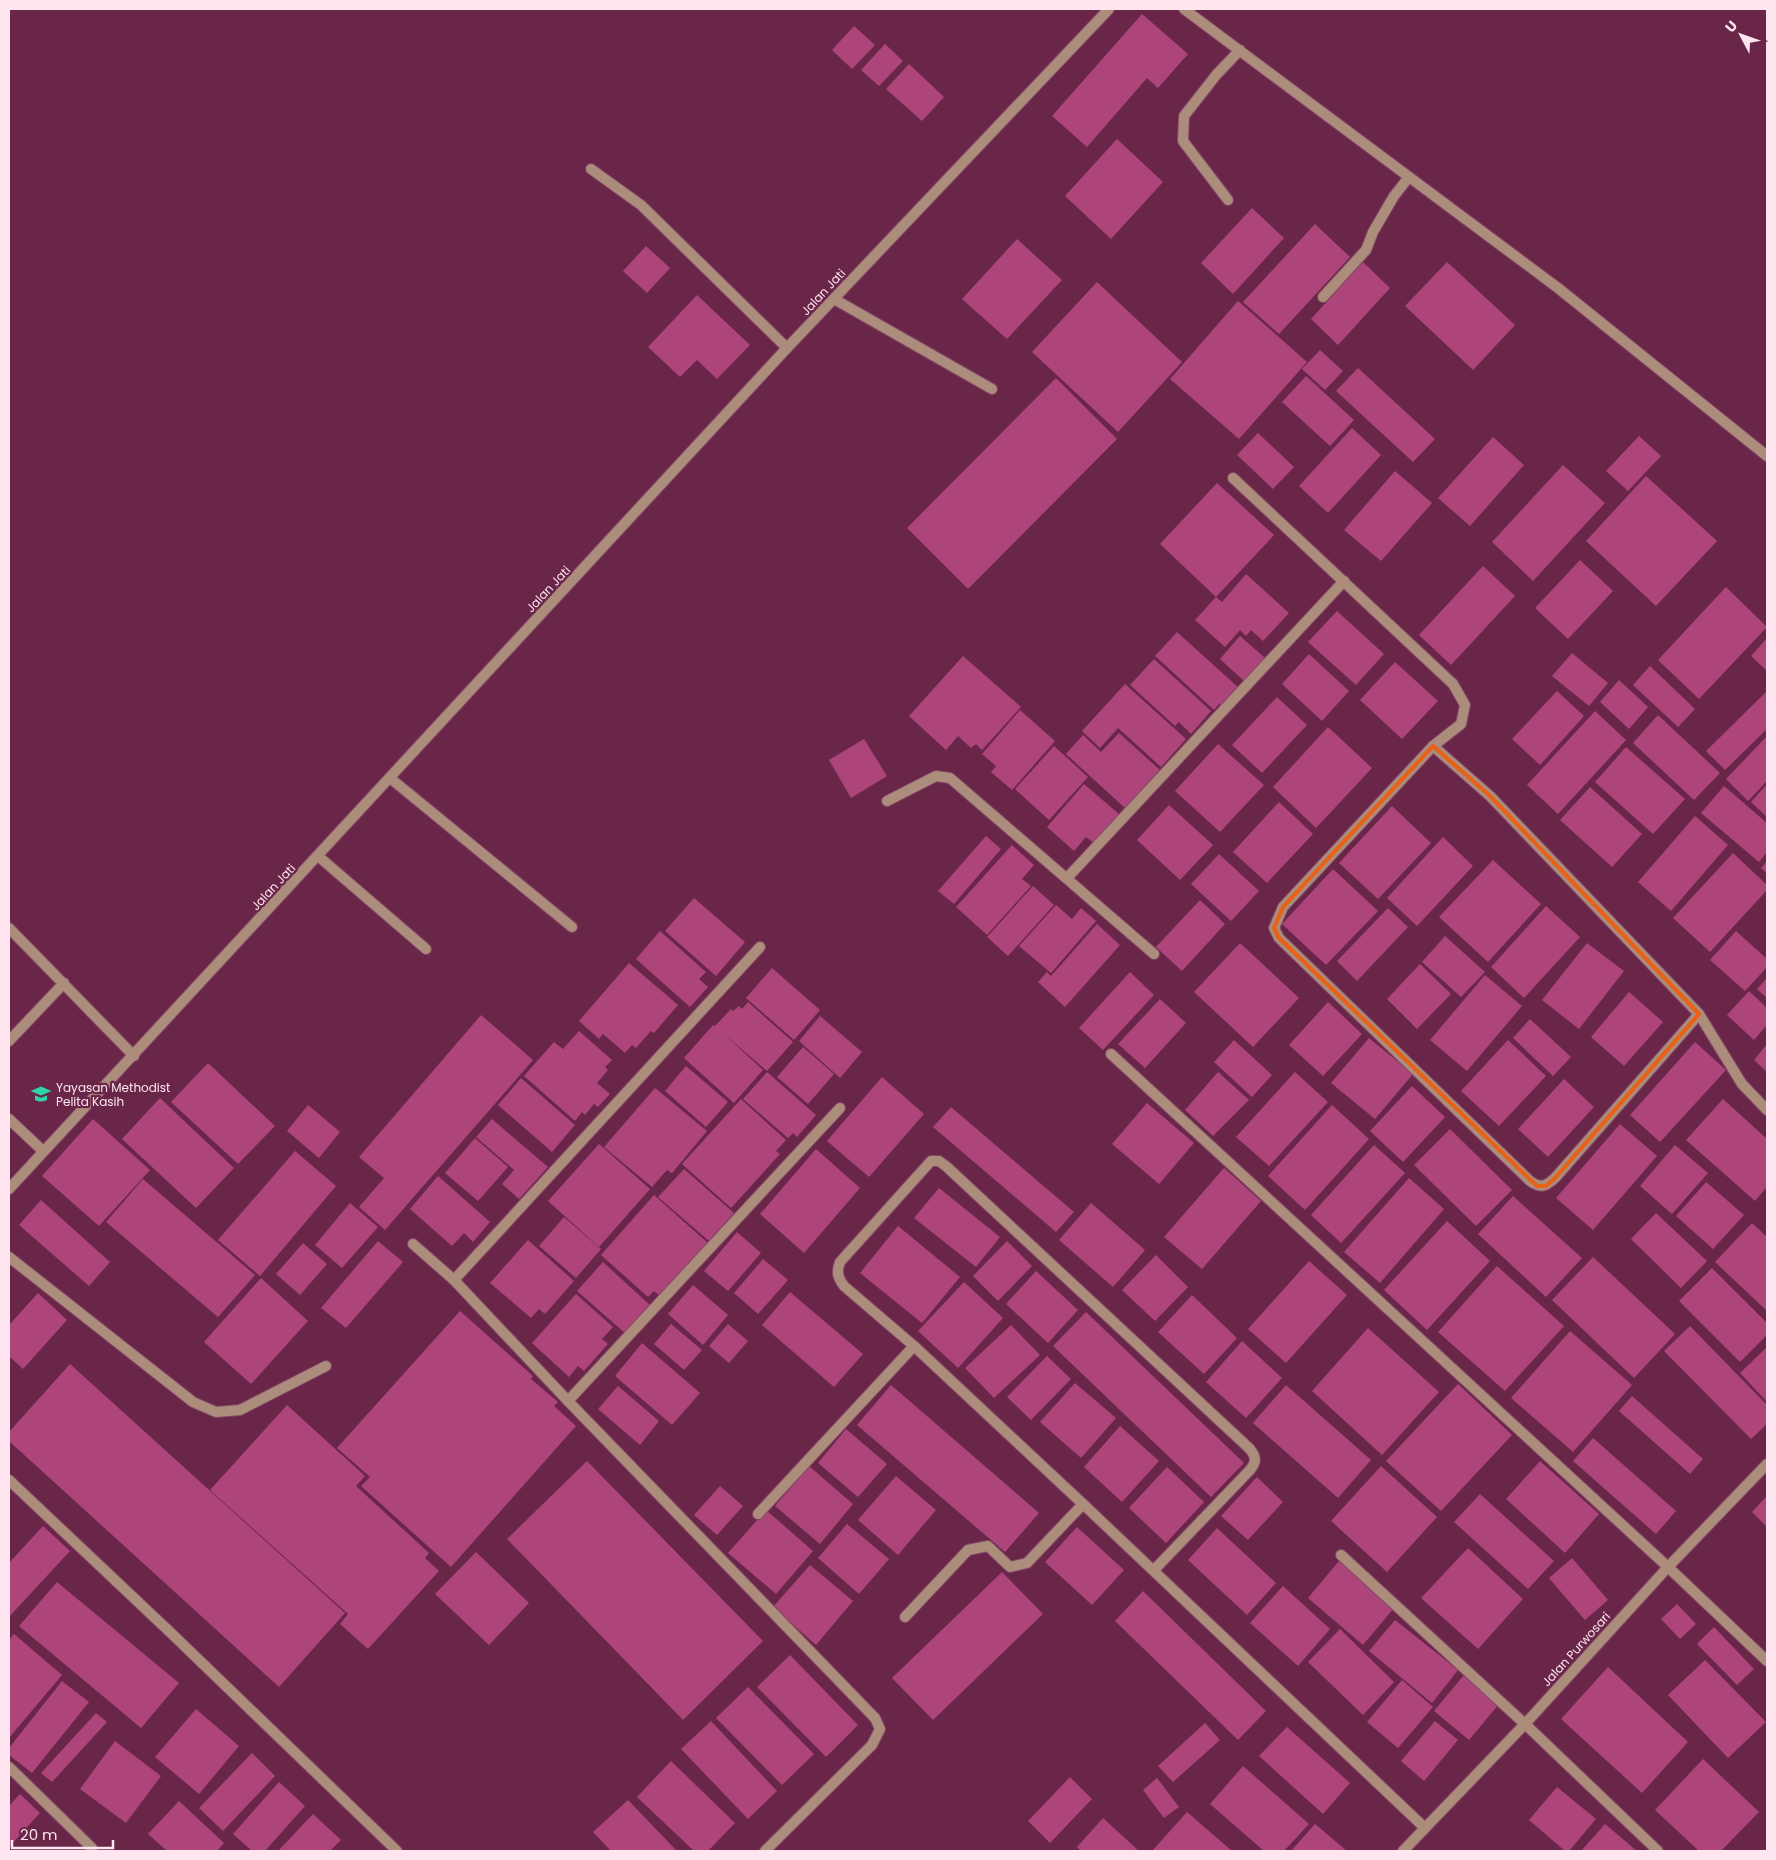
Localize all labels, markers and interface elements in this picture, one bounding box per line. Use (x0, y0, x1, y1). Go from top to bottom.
north arrow (1716, 10, 1766, 60)
text: U (1720, 16, 1742, 37)
street label: Jalan Jati (797, 265, 849, 319)
street label: Jalan Jati (522, 562, 574, 616)
street label: Jalan Jati (247, 860, 299, 914)
place label: Yayasan Methodist Pelita Kasih (56, 1079, 170, 1110)
school or university icon: Yayasan Methodist Pelita Kasih (30, 1083, 52, 1105)
street label: Jalan Purwosari (1538, 1608, 1614, 1690)
scale bar (12, 1818, 114, 1850)
text: 20 m (20, 1824, 58, 1845)

